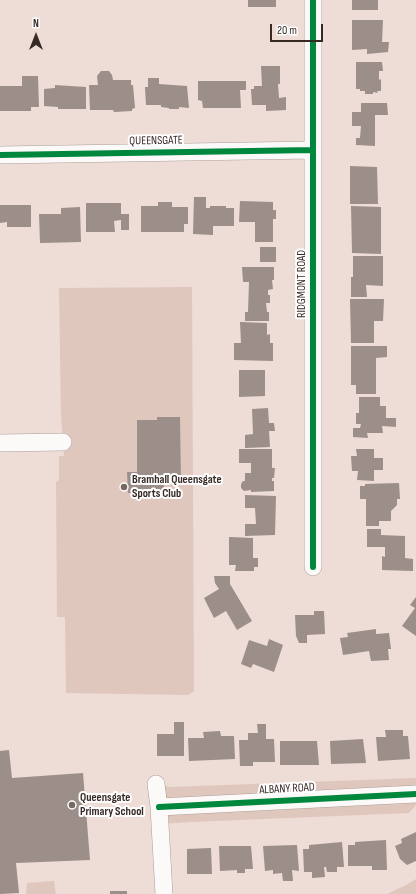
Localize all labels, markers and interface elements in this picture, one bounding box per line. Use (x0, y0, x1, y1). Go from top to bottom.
north arrow (16, 16, 56, 56)
scale bar (272, 16, 325, 42)
text: N (33, 17, 39, 30)
text: 20 m (277, 23, 297, 38)
street label: QUEENSGATE (129, 133, 183, 149)
street label: RIDGMONT ROAD (295, 250, 309, 318)
place label: Bramhall Queensgate Sports Club (132, 473, 222, 501)
marker: Bramhall Queensgate Sports Club (119, 482, 129, 492)
street label: ALBANY ROAD (259, 780, 315, 798)
place label: Queensgate Primary School (80, 791, 144, 819)
marker: Queensgate Primary School (67, 800, 77, 810)

